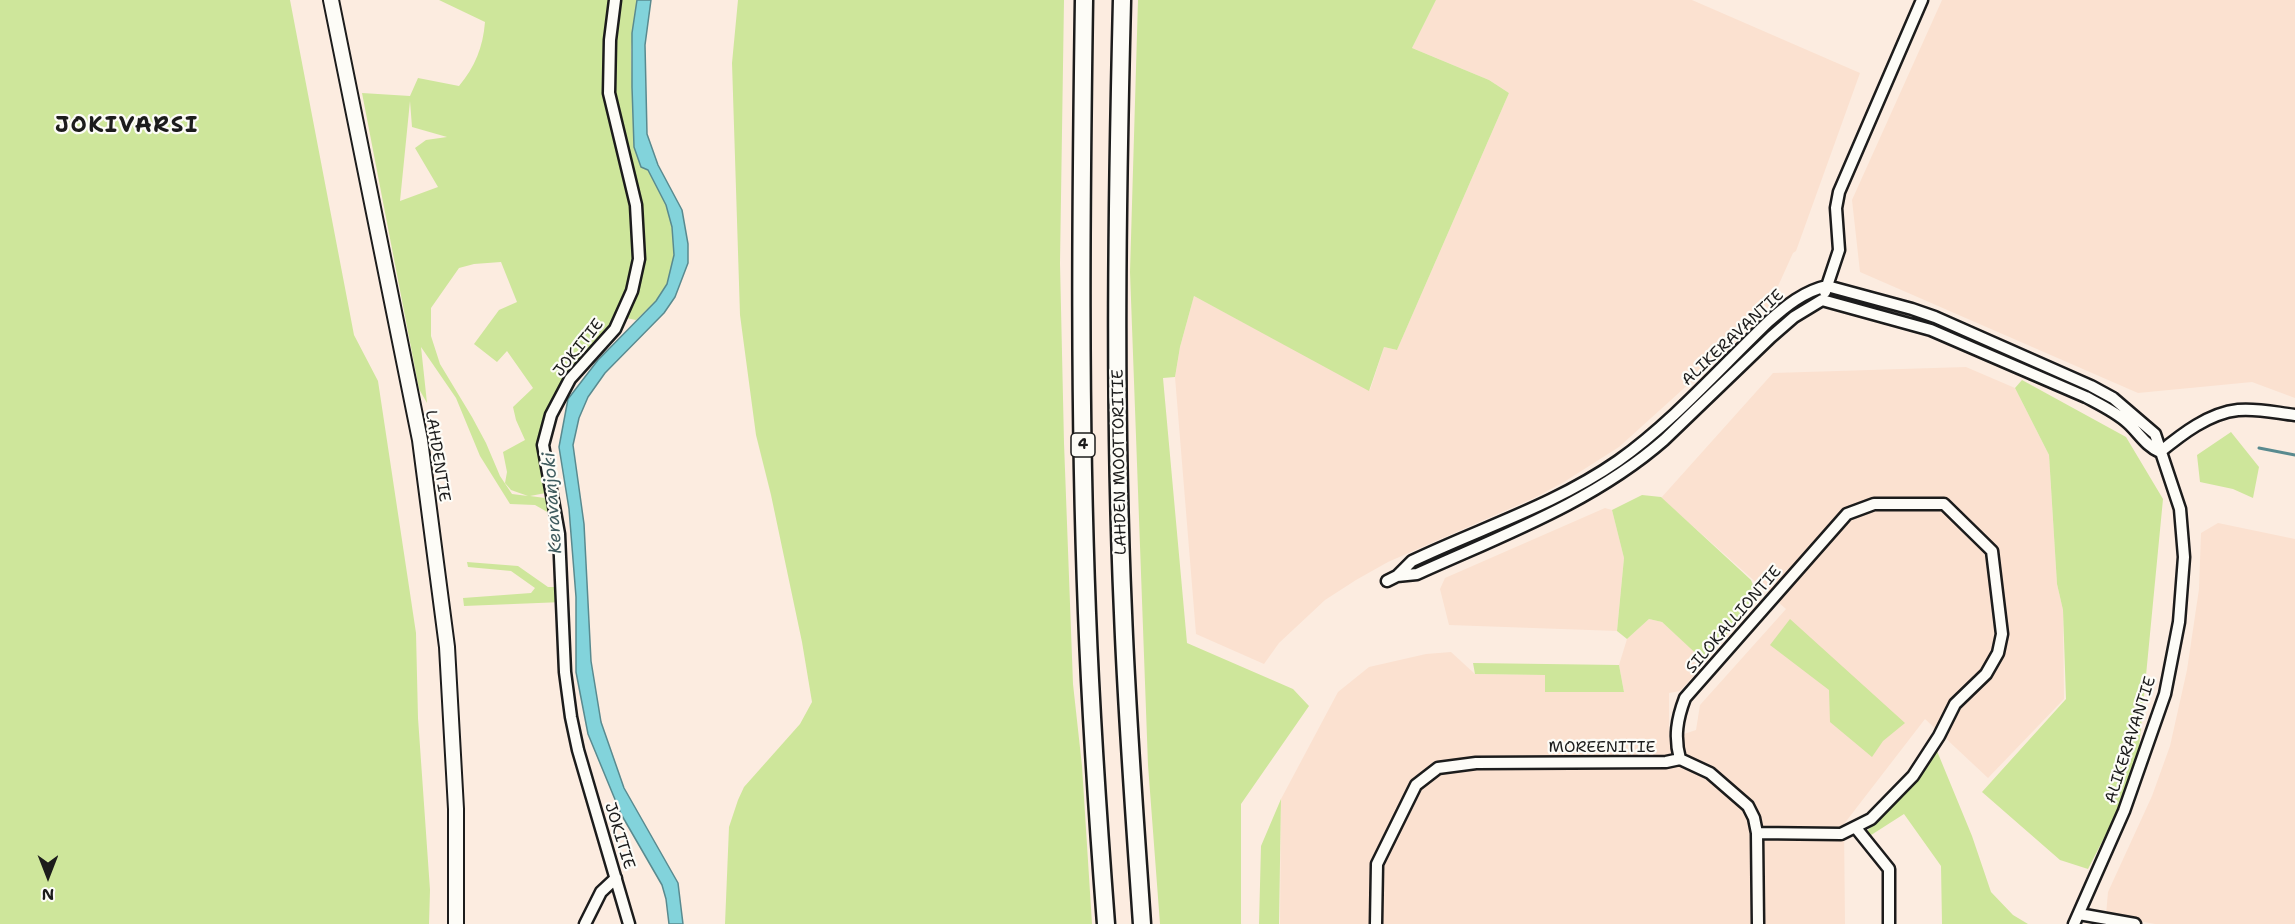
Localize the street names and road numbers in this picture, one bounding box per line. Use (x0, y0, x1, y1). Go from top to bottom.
street label: ALIKERAVANTIE (1678, 286, 1788, 390)
street label: JOKITIE (550, 315, 608, 381)
street label: LAHDEN MOOTTORITIE (1109, 369, 1131, 555)
street label: LAHDENTIE (420, 409, 454, 503)
road number: 4 (1071, 433, 1095, 457)
street label: SILOKALLIONTIE (1682, 562, 1786, 678)
street label: ALIKERAVANTIE (2101, 674, 2161, 806)
street label: MOREENITIE (1549, 738, 1655, 758)
street label: JOKITIE (600, 800, 638, 872)

